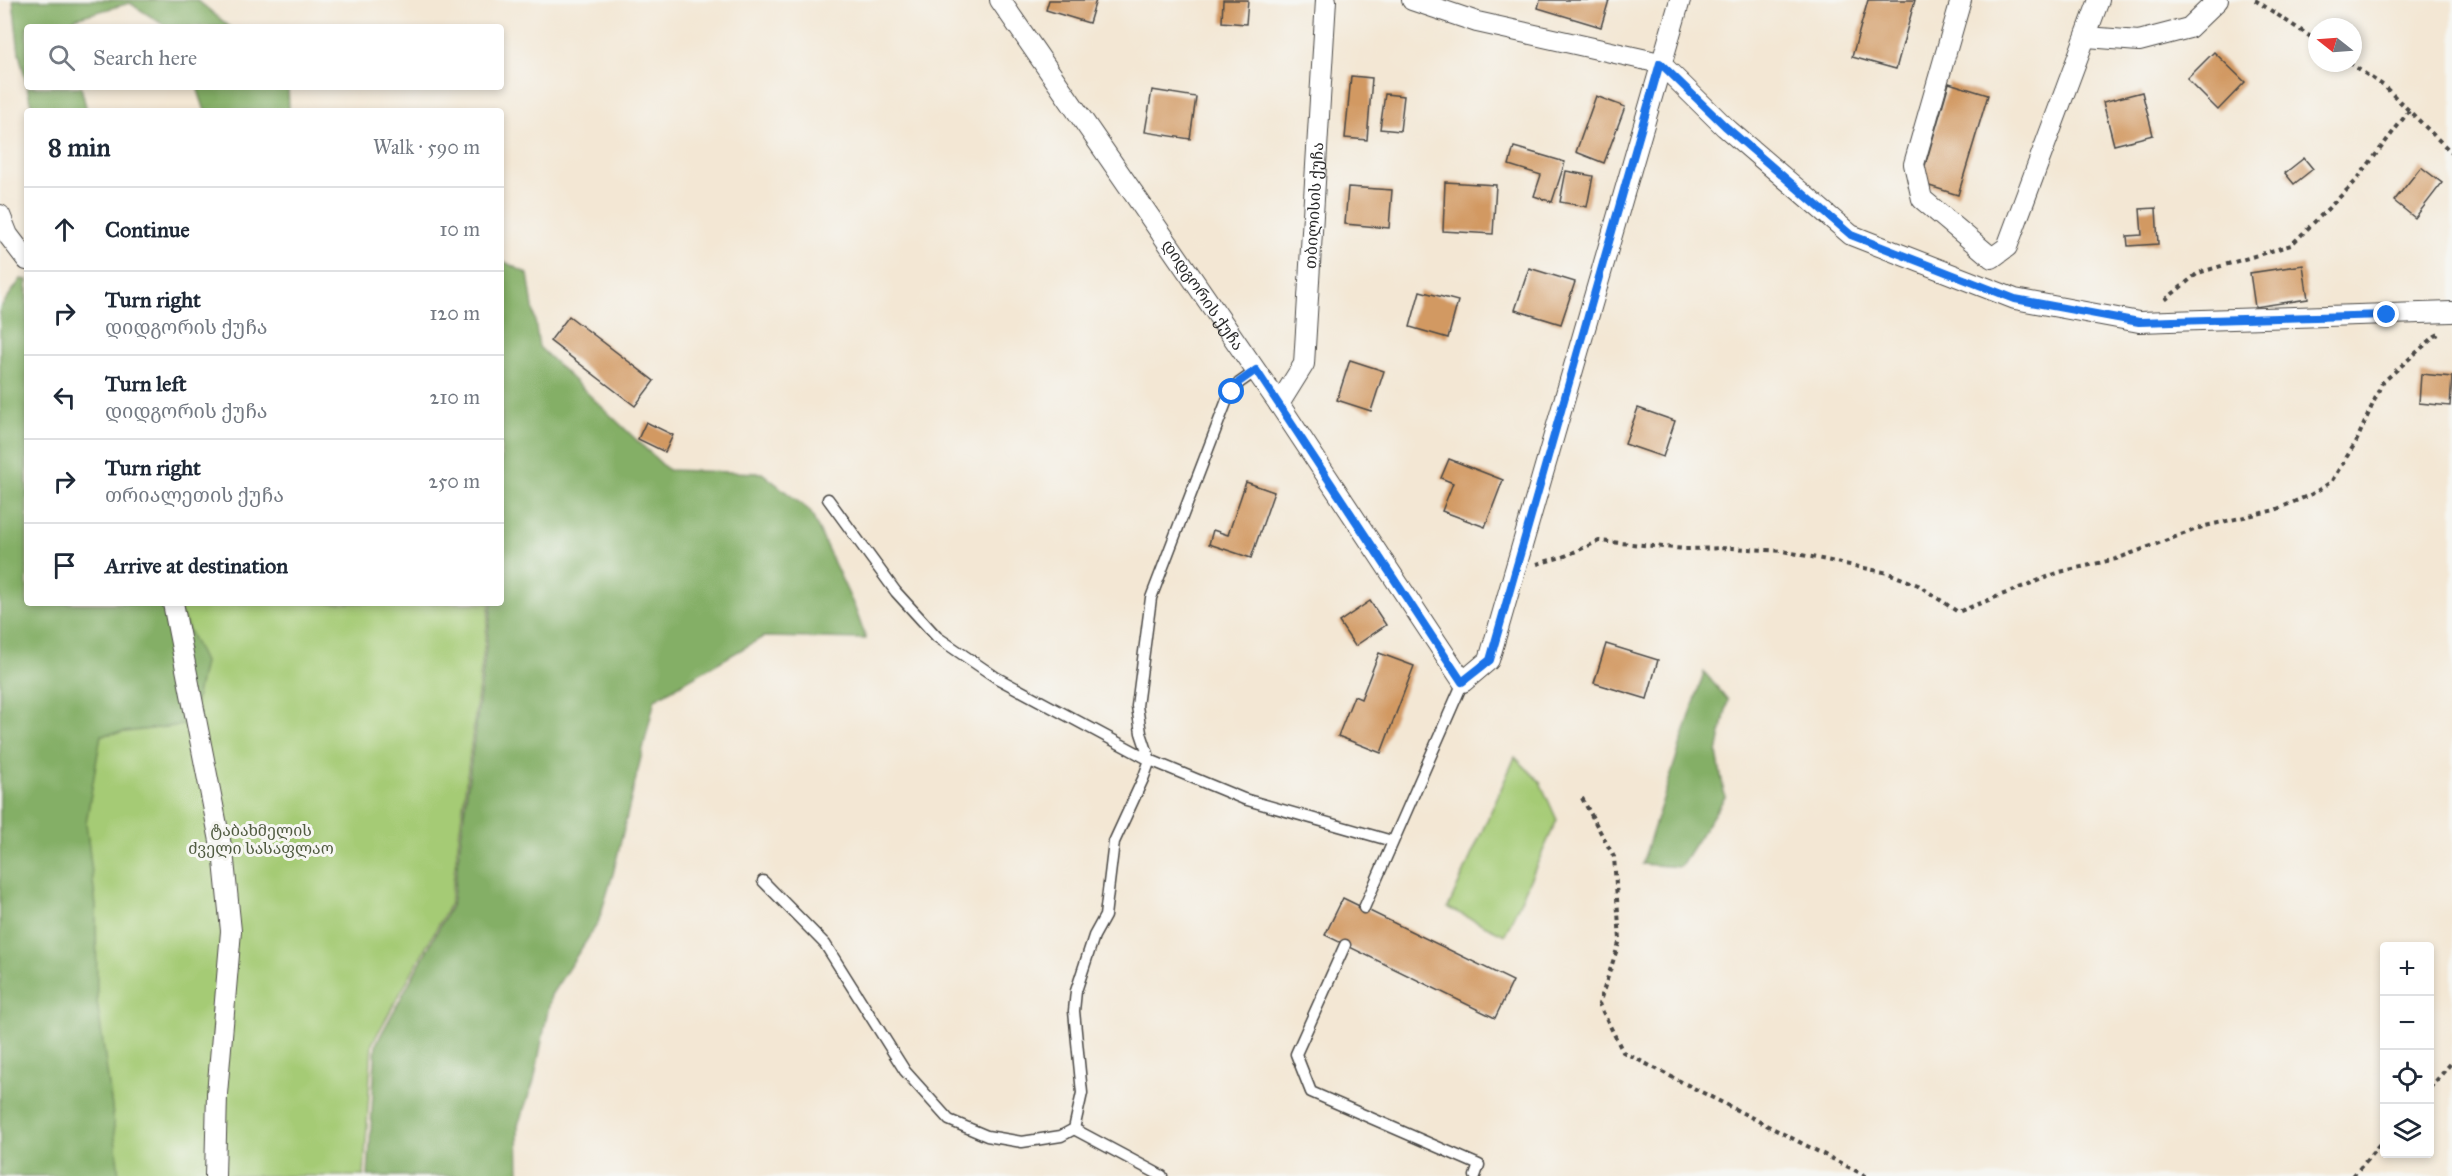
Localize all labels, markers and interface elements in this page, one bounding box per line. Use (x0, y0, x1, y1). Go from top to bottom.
north arrow (2308, 18, 2362, 72)
search box (24, 24, 504, 90)
icon: search (45, 41, 78, 74)
text: Search here (93, 44, 197, 71)
text: 8 min (48, 131, 111, 163)
text: Walk · 590 m (373, 135, 480, 159)
street label: თბილისის ქუჩა (1301, 142, 1327, 269)
icon: ahead (48, 213, 81, 246)
text: Continue (105, 216, 190, 243)
text: 10 m (439, 217, 480, 241)
street label: დიდგორის ქუჩა (1158, 236, 1248, 354)
text: Turn right (105, 286, 201, 313)
icon: right (48, 297, 81, 330)
text: 120 m (429, 301, 480, 325)
route end (2373, 301, 2399, 327)
text: დიდგორის ქუჩა (105, 315, 268, 339)
text: Turn left (105, 370, 187, 397)
route start (1218, 378, 1244, 404)
icon: left (48, 381, 81, 414)
text: 210 m (430, 385, 480, 409)
text: დიდგორის ქუჩა (105, 399, 268, 423)
text: Turn right (105, 454, 201, 481)
icon: right (48, 465, 81, 498)
text: 250 m (428, 469, 480, 493)
text: თრიალეთის ქუჩა (105, 483, 284, 507)
icon: arrive (48, 549, 81, 582)
text: Arrive at destination (105, 552, 288, 579)
park label: ტაბახმელის ძველი სასაფლაო (188, 821, 334, 858)
map controls (2380, 942, 2434, 1158)
button: + (2380, 942, 2434, 996)
button: − (2380, 996, 2434, 1050)
button: locate (2380, 1050, 2434, 1104)
button: layers (2380, 1104, 2434, 1158)

